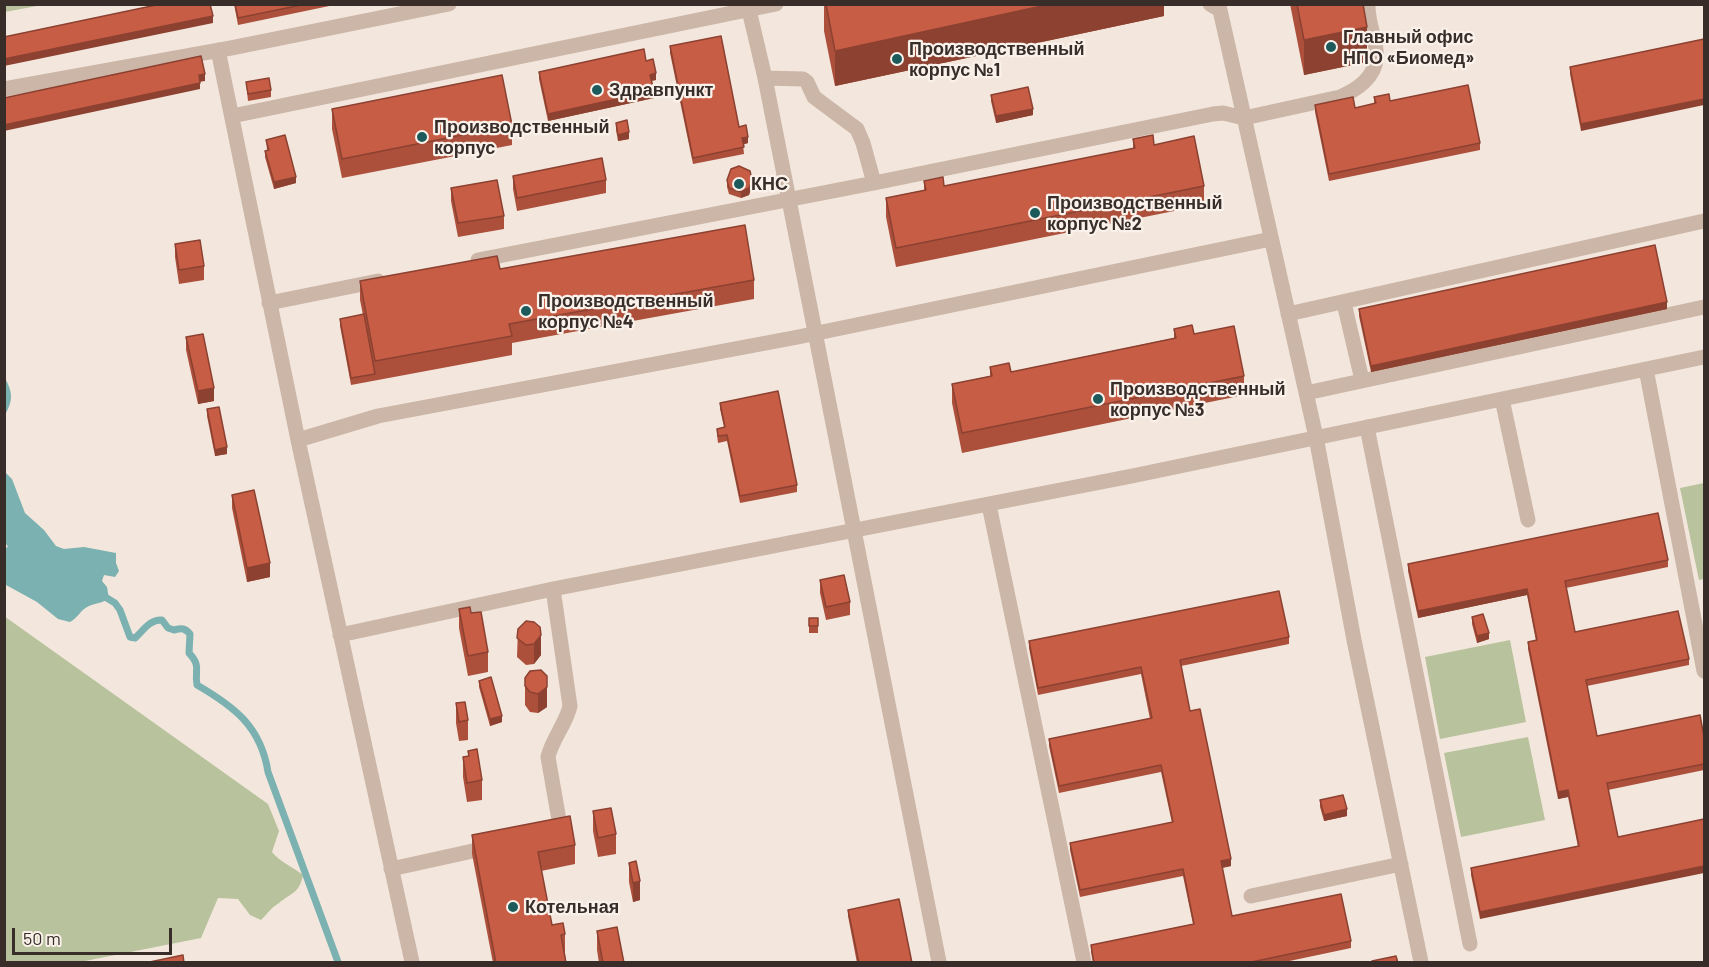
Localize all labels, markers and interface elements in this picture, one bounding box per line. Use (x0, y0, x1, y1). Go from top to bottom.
place label: Главный офис НПО «Биомед» (1343, 26, 1474, 68)
place label: Производственный корпус №1 (909, 38, 1085, 80)
marker: Главный офис НПО «Биомед» (1324, 40, 1338, 54)
marker: Производственный корпус №1 (890, 52, 904, 66)
place label: Здравпункт (609, 79, 713, 101)
marker: Здравпункт (590, 83, 604, 97)
place label: Производственный корпус (434, 116, 610, 158)
marker: Производственный корпус (415, 130, 429, 144)
place label: КНС (751, 173, 788, 195)
marker: КНС (732, 177, 746, 191)
place label: Производственный корпус №2 (1047, 192, 1223, 234)
marker: Производственный корпус №2 (1028, 206, 1042, 220)
place label: Производственный корпус №4 (538, 290, 714, 332)
marker: Производственный корпус №4 (519, 304, 533, 318)
place label: Производственный корпус №3 (1110, 378, 1286, 420)
marker: Производственный корпус №3 (1091, 392, 1105, 406)
place label: Котельная (525, 896, 619, 918)
marker: Котельная (506, 900, 520, 914)
scale bar (15, 916, 176, 954)
text: 50 m (23, 927, 61, 949)

